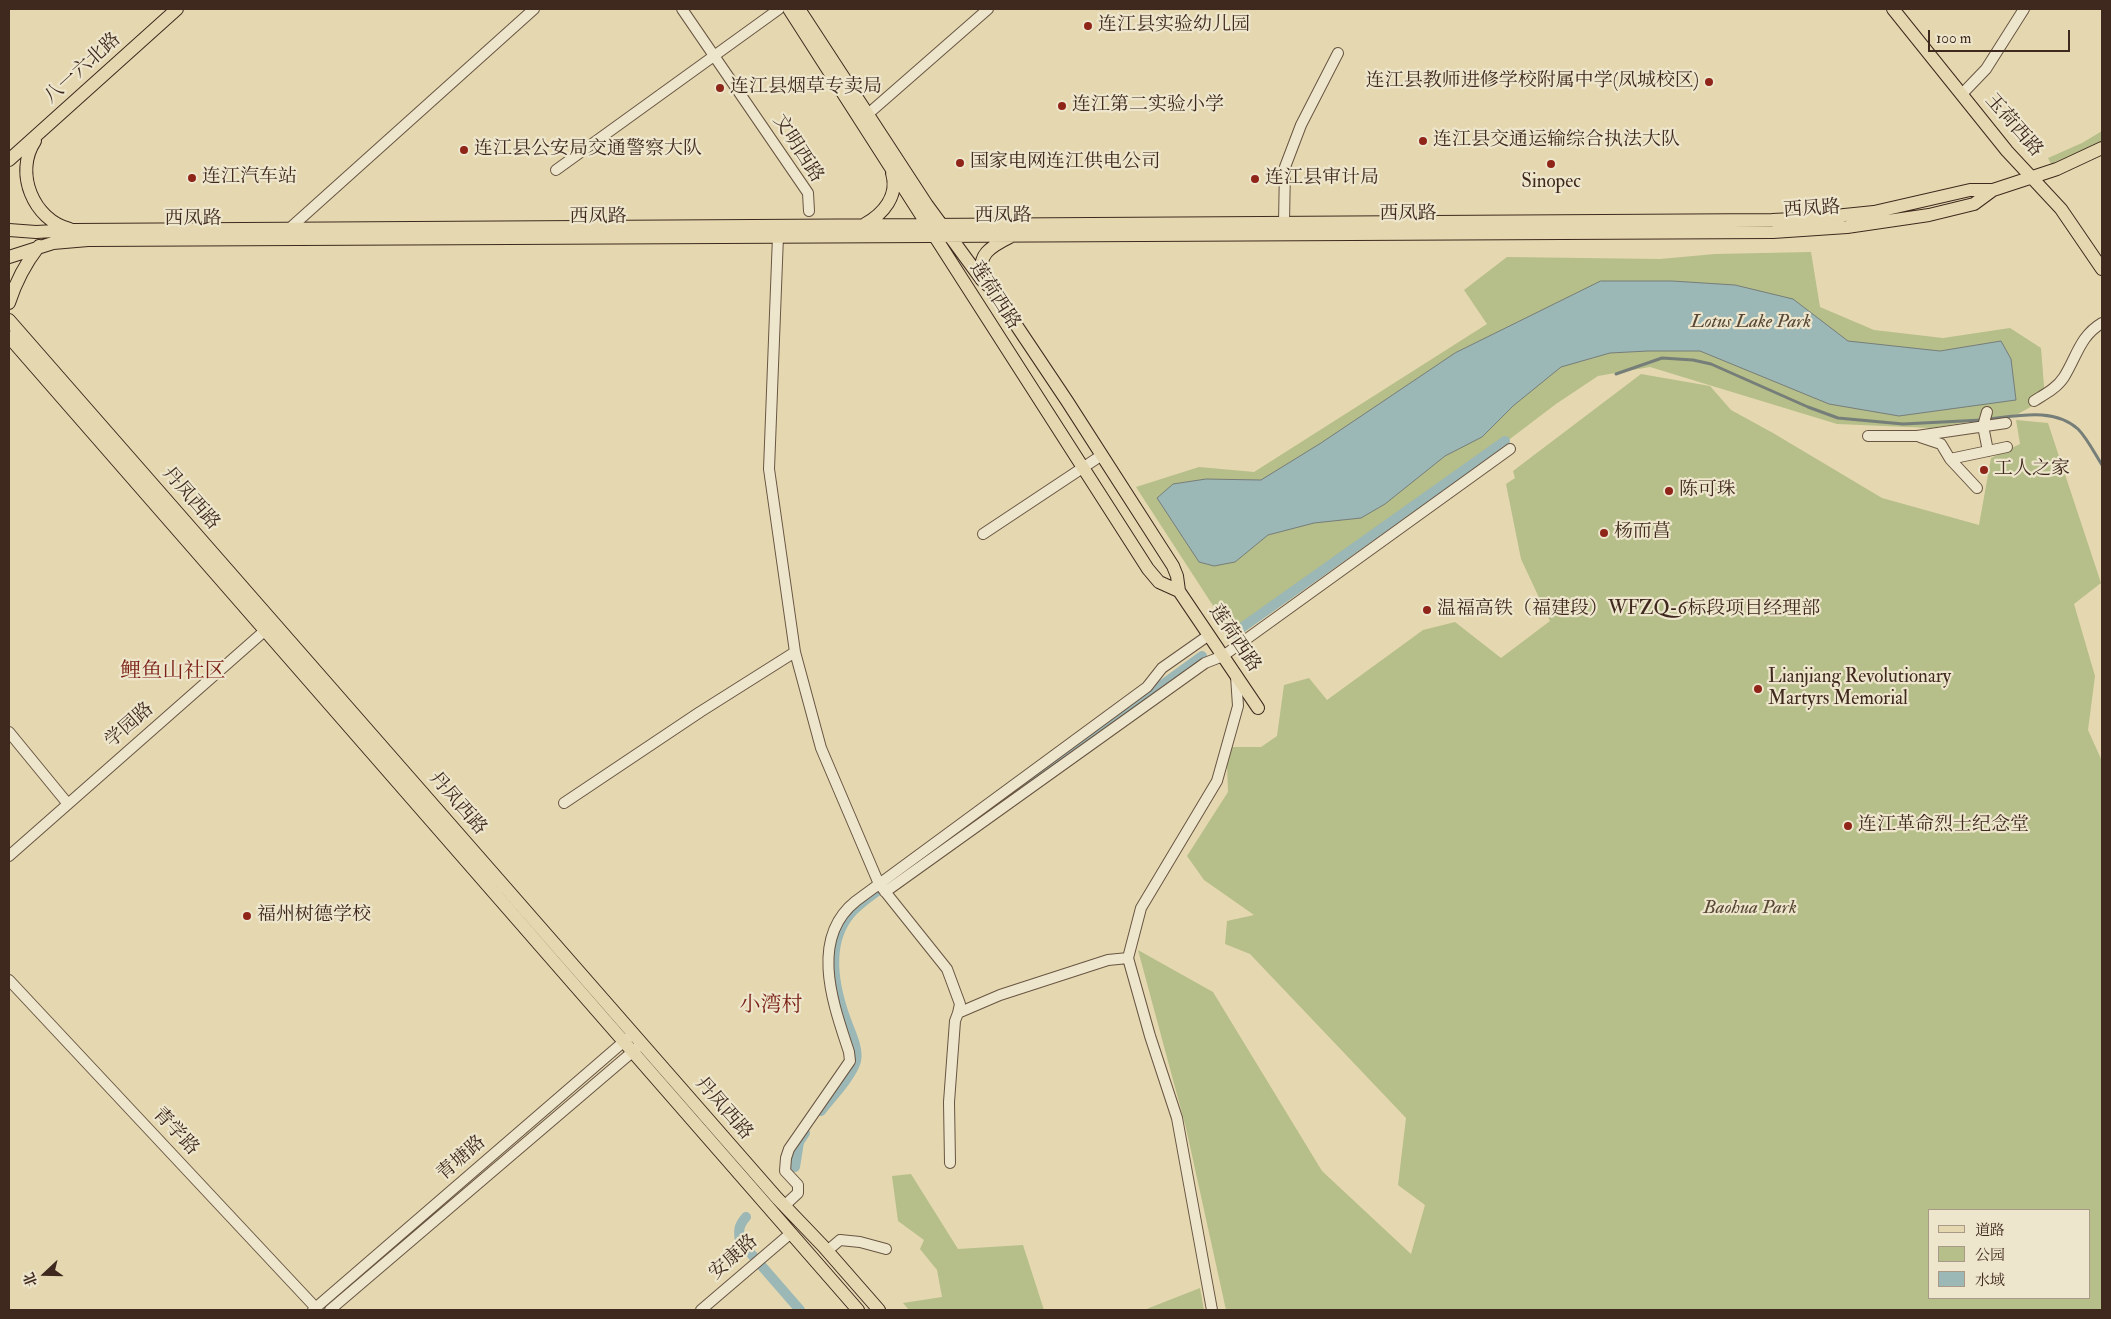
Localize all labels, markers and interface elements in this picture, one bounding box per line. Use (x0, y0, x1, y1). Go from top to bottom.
place label: 连江县实验幼儿园 (1098, 15, 1250, 37)
marker: 连江县实验幼儿园 (1082, 20, 1094, 32)
scale bar (1931, 20, 2074, 52)
street label: 八一六北路 (40, 29, 126, 109)
text: 100 m (1936, 29, 1971, 48)
place label: 连江县教师进修学校附属中学(凤城校区) (1366, 71, 1699, 93)
marker: 连江县教师进修学校附属中学(凤城校区) (1703, 76, 1715, 88)
place label: 连江县烟草专卖局 (730, 77, 882, 99)
marker: 连江县烟草专卖局 (714, 82, 726, 94)
street label: 玉荷西路 (1979, 90, 2047, 162)
place label: 连江第二实验小学 (1072, 95, 1224, 117)
marker: 连江第二实验小学 (1056, 100, 1068, 112)
street label: 文明西路 (767, 111, 827, 187)
place label: 连江县交通运输综合执法大队 (1433, 130, 1680, 152)
marker: 连江县交通运输综合执法大队 (1417, 135, 1429, 147)
place label: 连江县公安局交通警察大队 (474, 139, 702, 161)
marker: 连江县公安局交通警察大队 (458, 144, 470, 156)
place label: 国家电网连江供电公司 (970, 152, 1160, 174)
marker: 国家电网连江供电公司 (954, 157, 966, 169)
marker: Sinopec (1545, 158, 1557, 170)
place label: 连江汽车站 (202, 167, 297, 189)
place label: 连江县审计局 (1265, 168, 1379, 190)
marker: 连江汽车站 (186, 172, 198, 184)
place label: Sinopec (1521, 172, 1581, 194)
marker: 连江县审计局 (1249, 173, 1261, 185)
street label: 西凤路 (1783, 197, 1841, 223)
street label: 西凤路 (1380, 204, 1436, 226)
street label: 西凤路 (975, 206, 1031, 228)
street label: 西凤路 (570, 207, 626, 229)
street label: 西凤路 (165, 209, 221, 231)
street label: 莲荷西路 (964, 258, 1024, 334)
park label: Lotus Lake Park (1691, 312, 1811, 334)
place label: 工人之家 (1994, 459, 2070, 481)
street label: 丹凤西路 (156, 463, 224, 535)
marker: 工人之家 (1978, 464, 1990, 476)
place label: 陈可珠 (1679, 480, 1736, 502)
marker: 陈可珠 (1663, 485, 1675, 497)
place label: 杨而菖 (1614, 522, 1671, 544)
marker: 杨而菖 (1598, 527, 1610, 539)
place label: 温福高铁（福建段）WFZQ-6标段项目经理部 (1437, 599, 1820, 621)
street label: 莲荷西路 (1203, 601, 1265, 677)
marker: 温福高铁（福建段）WFZQ-6标段项目经理部 (1421, 604, 1433, 616)
district label: 鲤鱼山社区 (121, 659, 225, 685)
place label: Lianjiang Revolutionary Martyrs Memorial (1768, 667, 1951, 711)
marker: Lianjiang Revolutionary Martyrs Memorial (1752, 683, 1764, 695)
street label: 学园路 (101, 699, 159, 753)
street label: 丹凤西路 (423, 768, 491, 840)
place label: 连江革命烈士纪念堂 (1858, 815, 2029, 837)
marker: 连江革命烈士纪念堂 (1842, 820, 1854, 832)
park label: Baohua Park (1703, 898, 1797, 920)
place label: 福州树德学校 (257, 905, 371, 927)
marker: 福州树德学校 (241, 910, 253, 922)
district label: 小湾村 (740, 993, 802, 1019)
street label: 丹凤西路 (689, 1073, 757, 1145)
street label: 青学路 (147, 1103, 203, 1161)
street label: 青塘路 (433, 1132, 491, 1186)
legend (1928, 1209, 2091, 1299)
text: 道路 (1975, 1221, 2005, 1240)
street label: 安康路 (705, 1231, 763, 1285)
text: 公园 (1975, 1246, 2005, 1265)
north arrow (20, 1249, 70, 1299)
text: 北 (20, 1270, 41, 1289)
text: 水域 (1975, 1271, 2005, 1290)

